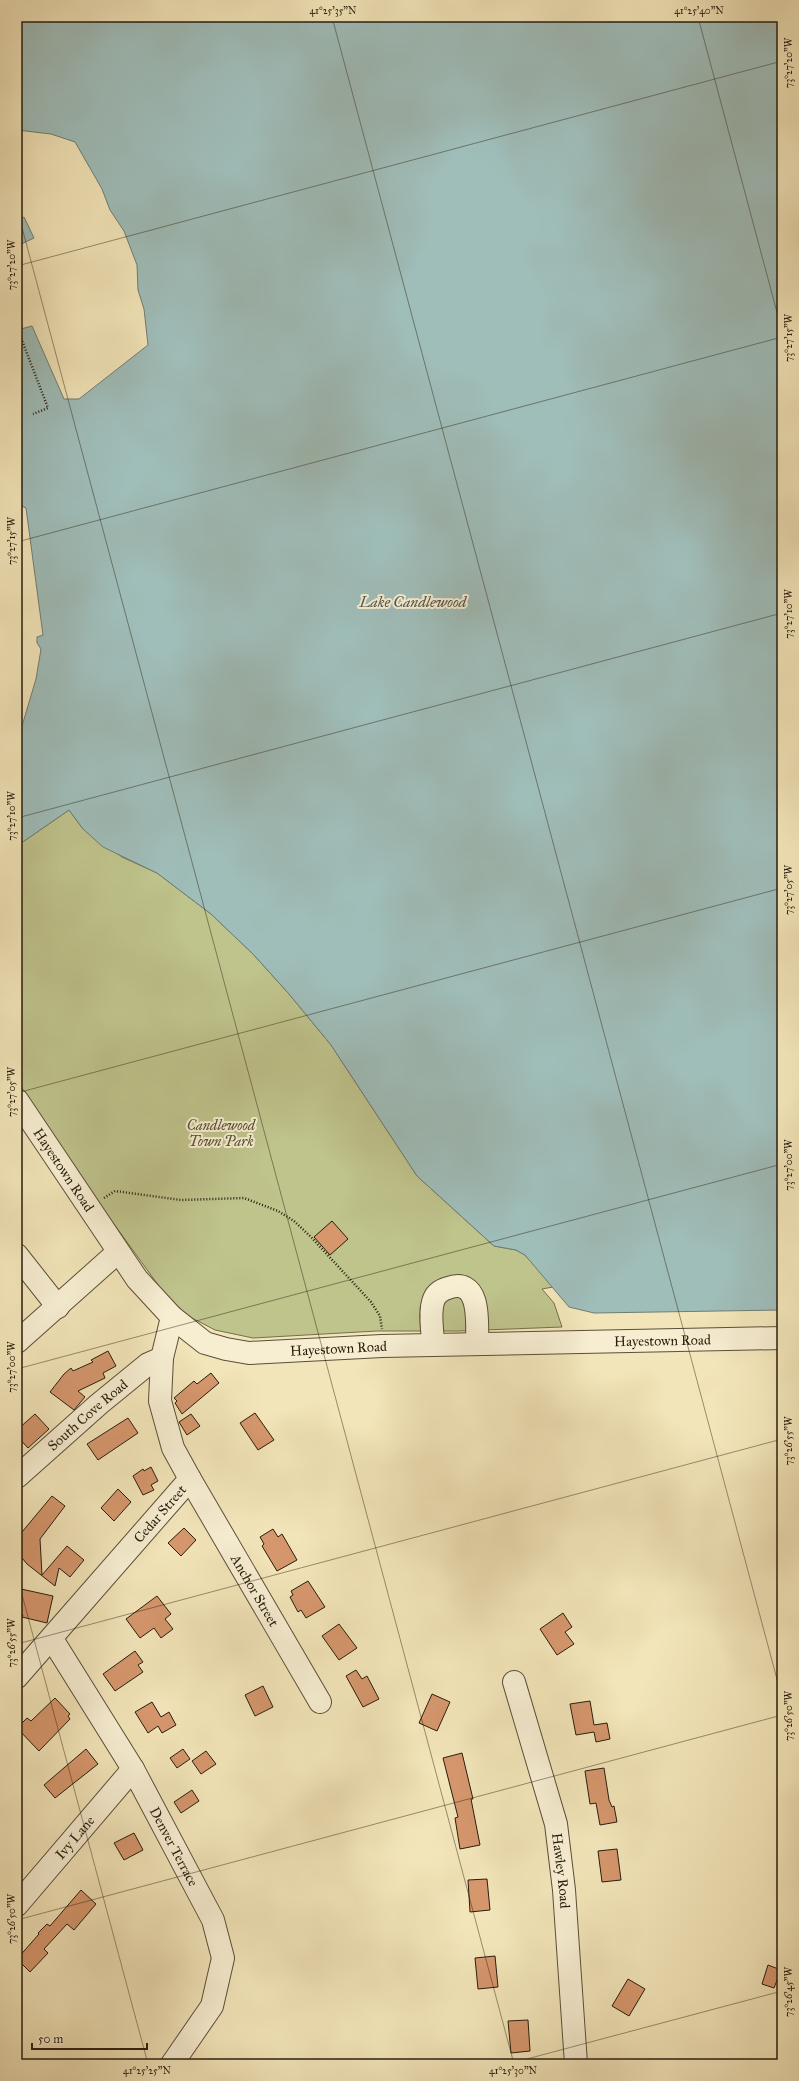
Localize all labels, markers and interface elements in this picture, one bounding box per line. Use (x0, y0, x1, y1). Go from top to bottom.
text: 41°25'35"N (310, 5, 357, 17)
text: 41°25'40"N (674, 5, 724, 17)
text: 73°27'20"W (783, 37, 795, 88)
text: 73°27'20"W (6, 239, 18, 290)
text: 73°27'15"W (783, 313, 795, 362)
text: 73°27'15"W (6, 516, 18, 565)
text: 73°27'10"W (783, 589, 795, 639)
water label: Lake Candlewood (359, 593, 468, 611)
text: 73°27'10"W (6, 791, 18, 841)
text: 73°27'05"W (783, 864, 795, 915)
text: 73°27'05"W (6, 1066, 18, 1117)
park label: Candlewood Town Park (187, 1117, 257, 1150)
street label: Hayestown Road (30, 1125, 98, 1215)
text: 73°27'00"W (783, 1139, 795, 1191)
street label: Hayestown Road (614, 1331, 711, 1350)
street label: Hayestown Road (290, 1337, 387, 1359)
text: 73°27'00"W (6, 1341, 18, 1393)
street label: South Cove Road (44, 1376, 131, 1454)
text: 73°26'55"W (783, 1416, 795, 1465)
street label: Cedar Street (130, 1481, 190, 1546)
street label: Anchor Street (227, 1550, 283, 1630)
text: 73°26'55"W (6, 1618, 18, 1667)
text: 73°26'50"W (783, 1690, 795, 1741)
street label: Denver Terrace (146, 1804, 202, 1889)
street label: Ivy Lane (52, 1812, 98, 1862)
street label: Hawley Road (549, 1832, 574, 1909)
text: 73°26'50"W (6, 1893, 18, 1944)
text: 73°26'45"W (783, 1967, 795, 2017)
scale bar (32, 2025, 147, 2051)
text: 50 m (38, 2032, 63, 2046)
text: 41°25'25"N (123, 2065, 171, 2077)
text: 41°25'30"N (489, 2065, 538, 2077)

